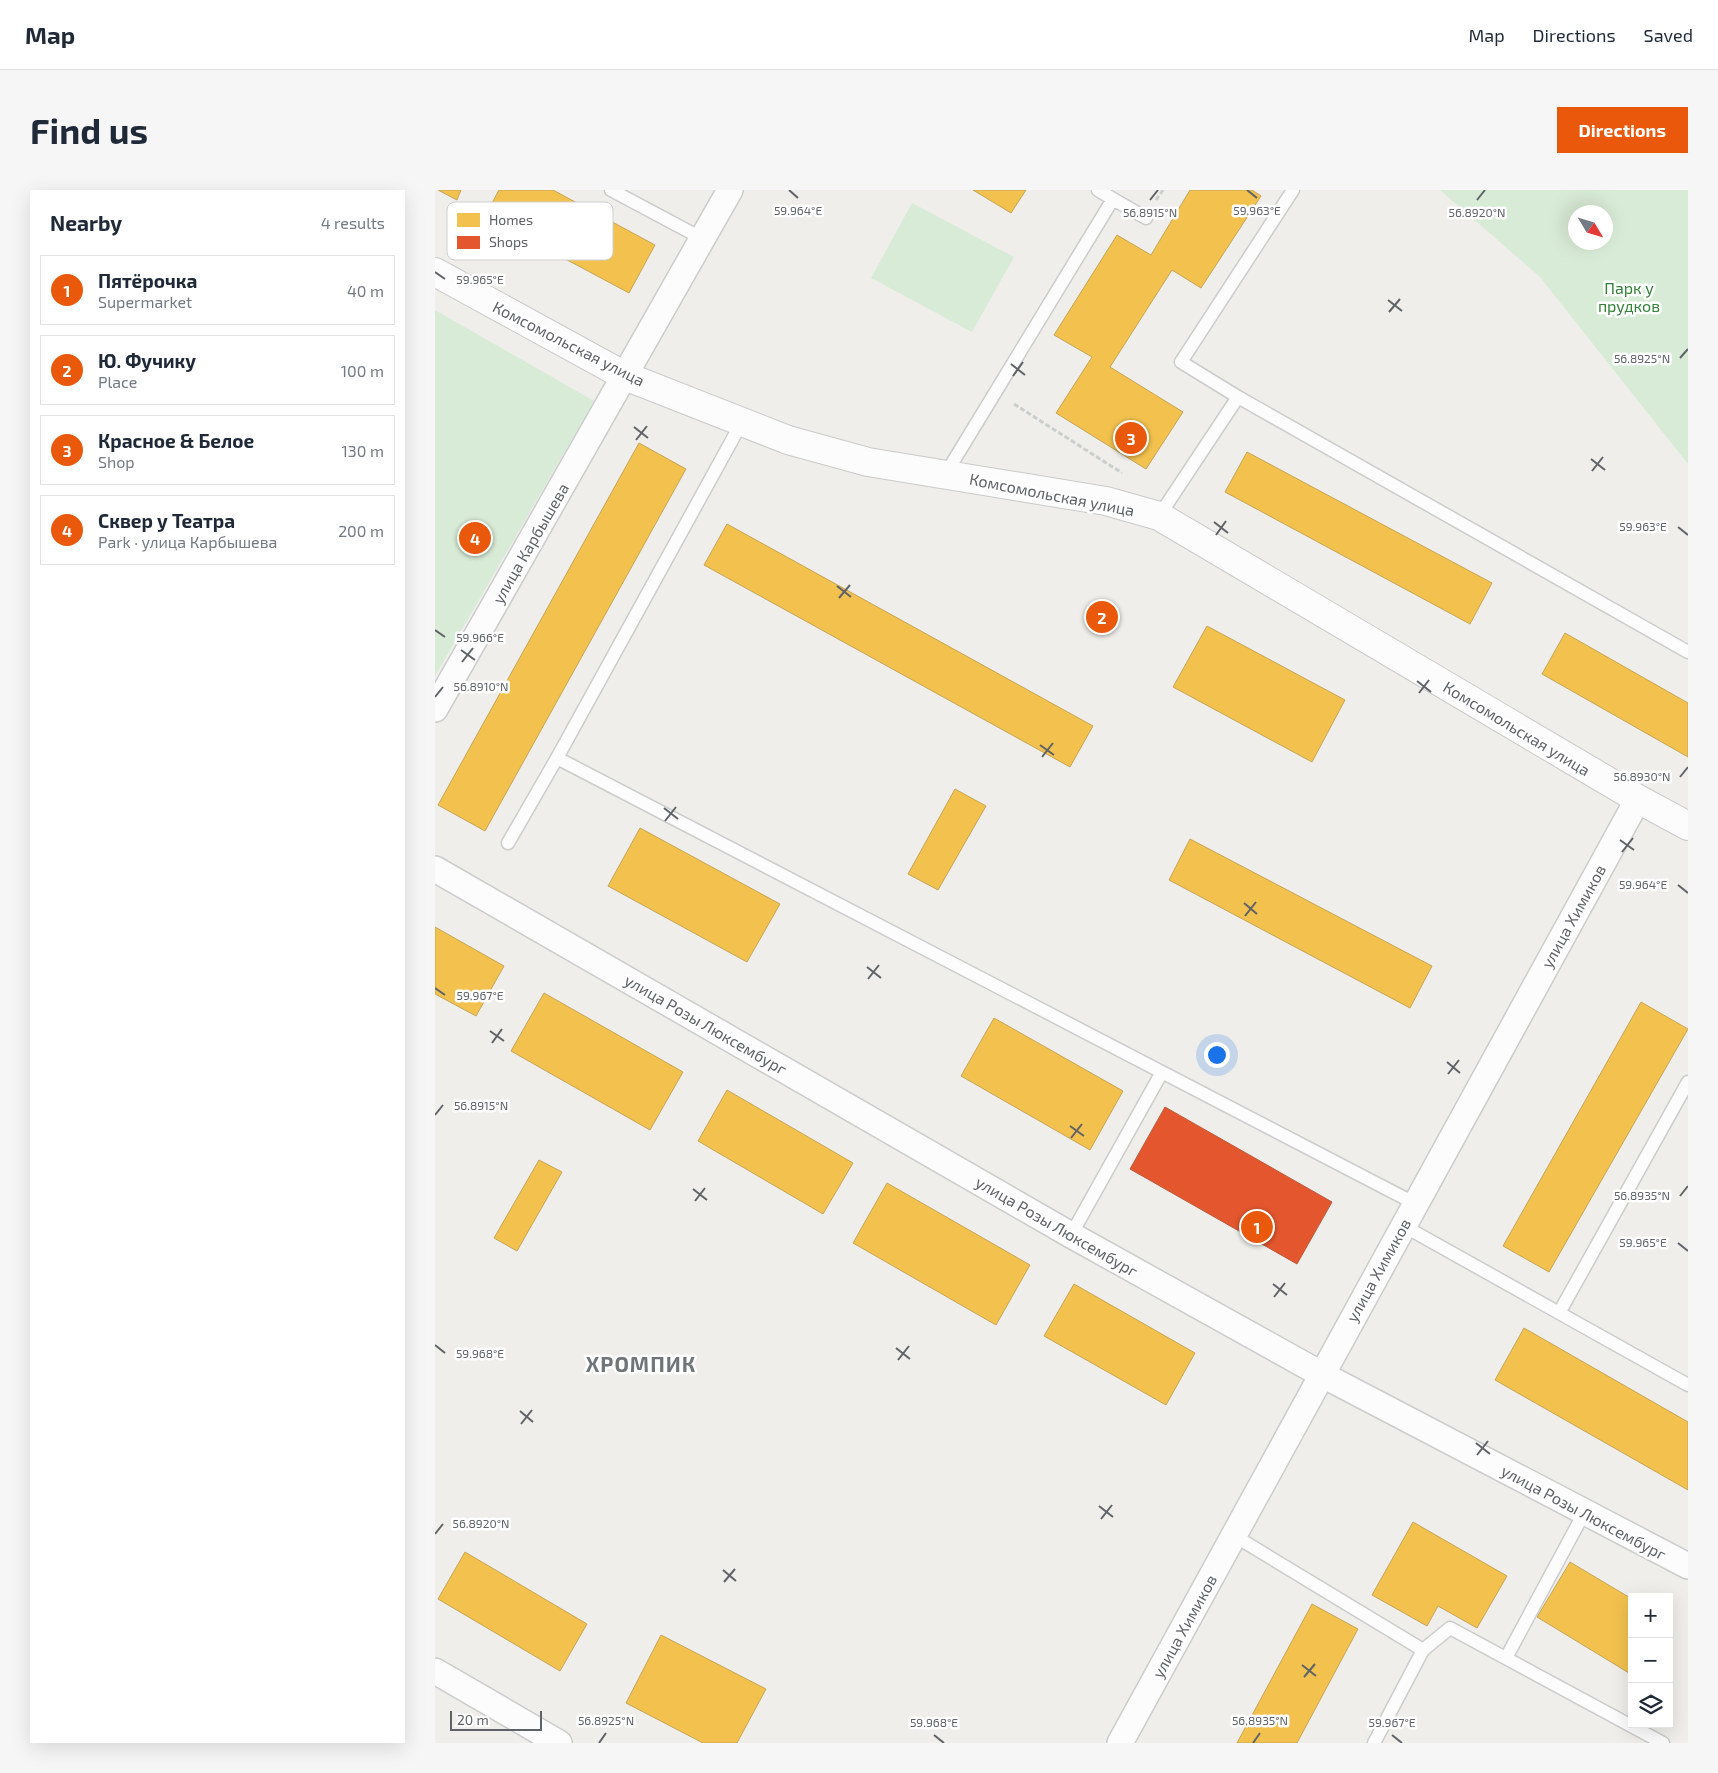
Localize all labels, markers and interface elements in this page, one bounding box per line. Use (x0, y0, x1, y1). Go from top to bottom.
text: Map (25, 20, 75, 49)
text: Map (1468, 24, 1505, 46)
text: Directions (1533, 24, 1616, 46)
text: Saved (1644, 24, 1693, 46)
button: Directions (1557, 107, 1688, 153)
text: Find us (30, 109, 148, 151)
legend (447, 202, 613, 260)
text: 59.964°E (774, 203, 822, 217)
text: 59.963°E (1233, 203, 1281, 217)
text: 56.8915°N (1123, 205, 1177, 219)
text: 56.8920°N (1449, 205, 1506, 219)
north arrow (1568, 205, 1613, 250)
text: Nearby (50, 210, 122, 235)
text: Homes (489, 211, 533, 228)
text: 4 results (321, 213, 385, 232)
text: Shops (489, 233, 528, 250)
text: Пятёрочка (98, 269, 197, 292)
text: 59.965°E (456, 272, 504, 286)
park label: Парк у прудков (1598, 278, 1660, 316)
text: 1 (64, 281, 70, 300)
text: 40 m (347, 281, 384, 300)
text: Supermarket (98, 292, 192, 311)
street label: Комсомольская улица (489, 296, 648, 390)
text: Ю. Фучику (98, 349, 196, 372)
text: 56.8925°N (1614, 351, 1670, 365)
text: 2 (62, 361, 72, 380)
text: 100 m (341, 361, 384, 380)
text: Place (98, 372, 137, 391)
pin: 3 (1115, 419, 1147, 457)
text: Красное & Белое (98, 429, 254, 452)
text: 3 (62, 441, 72, 460)
text: 130 m (342, 441, 384, 460)
text: Shop (98, 452, 135, 471)
street label: Комсомольская улица (968, 469, 1136, 520)
street label: улица Карбышева (488, 479, 573, 607)
text: Сквер у Театра (98, 509, 235, 532)
pin: 4 (459, 519, 491, 557)
text: 59.963°E (1619, 519, 1667, 533)
text: 4 (62, 521, 72, 540)
text: 200 m (338, 521, 384, 540)
text: Park · улица Карбышева (98, 532, 277, 551)
pin: 2 (1086, 598, 1118, 636)
text: 59.966°E (456, 630, 504, 644)
street label: Комсомольская улица (1440, 677, 1594, 780)
text: 56.8910°N (453, 679, 509, 693)
text: 56.8930°N (1614, 769, 1670, 783)
street label: улица Химиков (1537, 861, 1610, 972)
text: 59.964°E (1619, 877, 1667, 891)
street label: улица Розы Люксембург (621, 970, 791, 1079)
text: 59.967°E (457, 988, 504, 1002)
your location (1204, 1042, 1230, 1068)
text: 56.8915°N (454, 1098, 508, 1112)
street label: улица Розы Люксембург (972, 1172, 1142, 1281)
text: 56.8935°N (1614, 1188, 1670, 1202)
pin: 1 (1241, 1208, 1273, 1246)
street label: улица Химиков (1342, 1215, 1415, 1326)
text: 59.965°E (1619, 1235, 1667, 1249)
text: 59.968°E (456, 1346, 504, 1360)
district label: ХРОМПИК (586, 1351, 696, 1376)
street label: улица Розы Люксембург (1498, 1460, 1670, 1565)
text: 56.8920°N (453, 1516, 510, 1530)
street label: улица Химиков (1148, 1571, 1221, 1682)
map controls (1628, 1593, 1673, 1728)
button: + (1628, 1593, 1673, 1638)
button: − (1628, 1638, 1673, 1683)
button: layers (1628, 1683, 1673, 1728)
scale bar (450, 1708, 543, 1731)
text: 20 m (457, 1711, 489, 1728)
text: 56.8925°N (578, 1713, 634, 1727)
text: 56.8935°N (1232, 1713, 1288, 1727)
text: 59.968°E (910, 1715, 958, 1729)
text: 59.967°E (1369, 1715, 1416, 1729)

